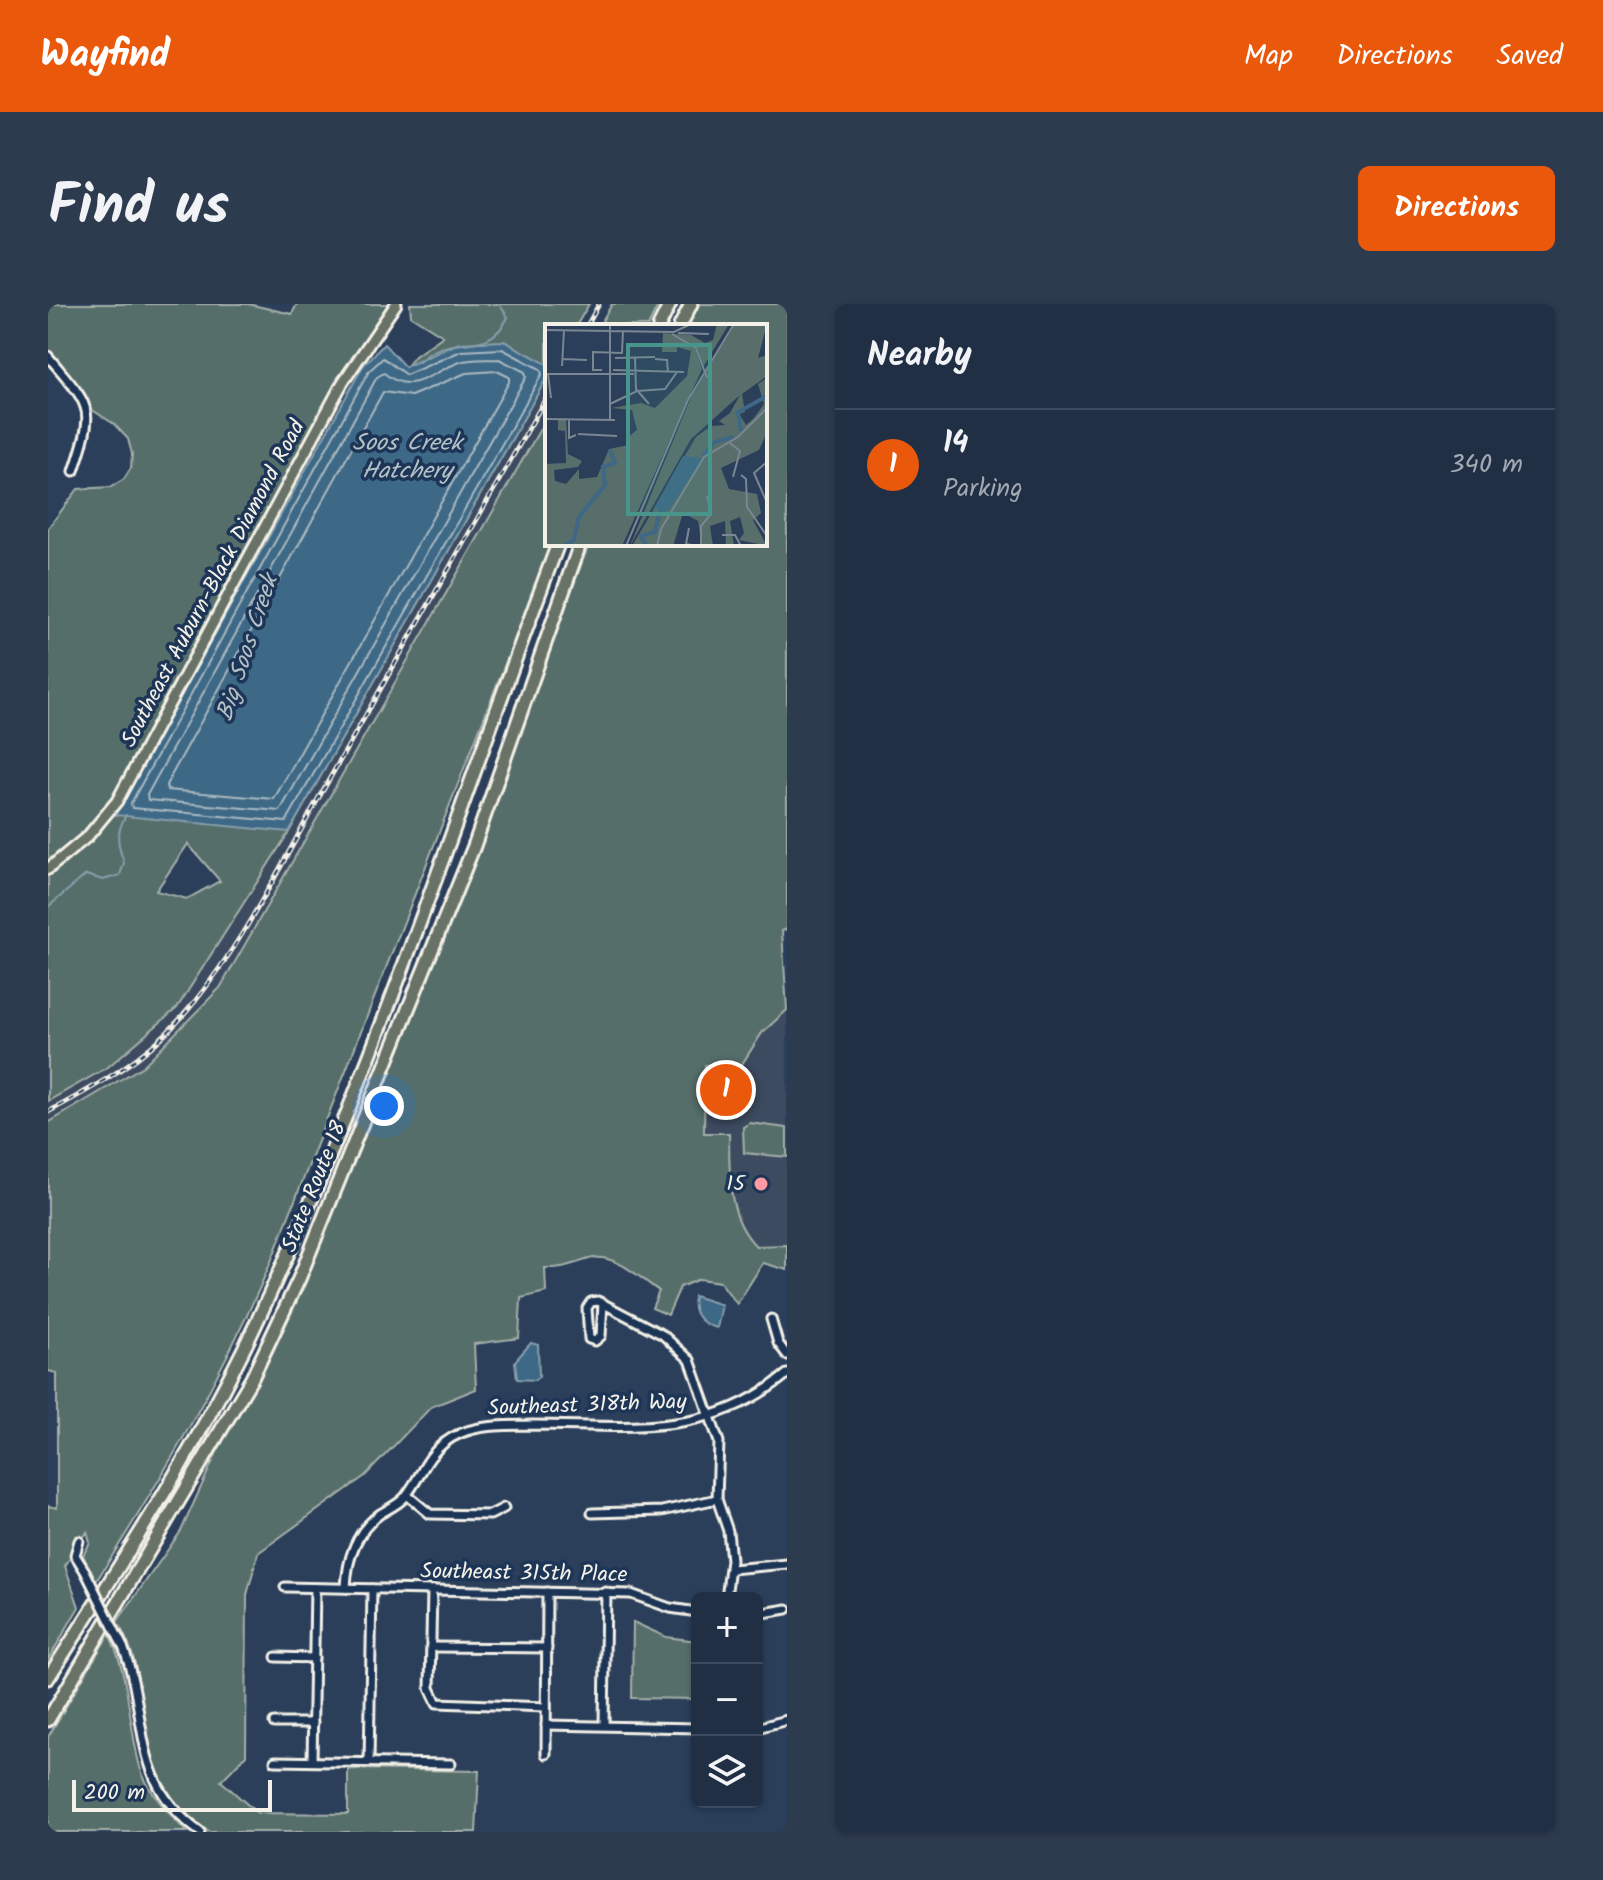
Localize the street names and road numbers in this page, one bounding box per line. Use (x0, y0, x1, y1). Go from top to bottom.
street label: Southeast Auburn-Black Diamond Road (113, 413, 316, 754)
street label: State Route 18 (273, 1116, 357, 1258)
street label: Southeast 318th Way (487, 1385, 688, 1427)
street label: Southeast 315th Place (420, 1555, 628, 1593)

